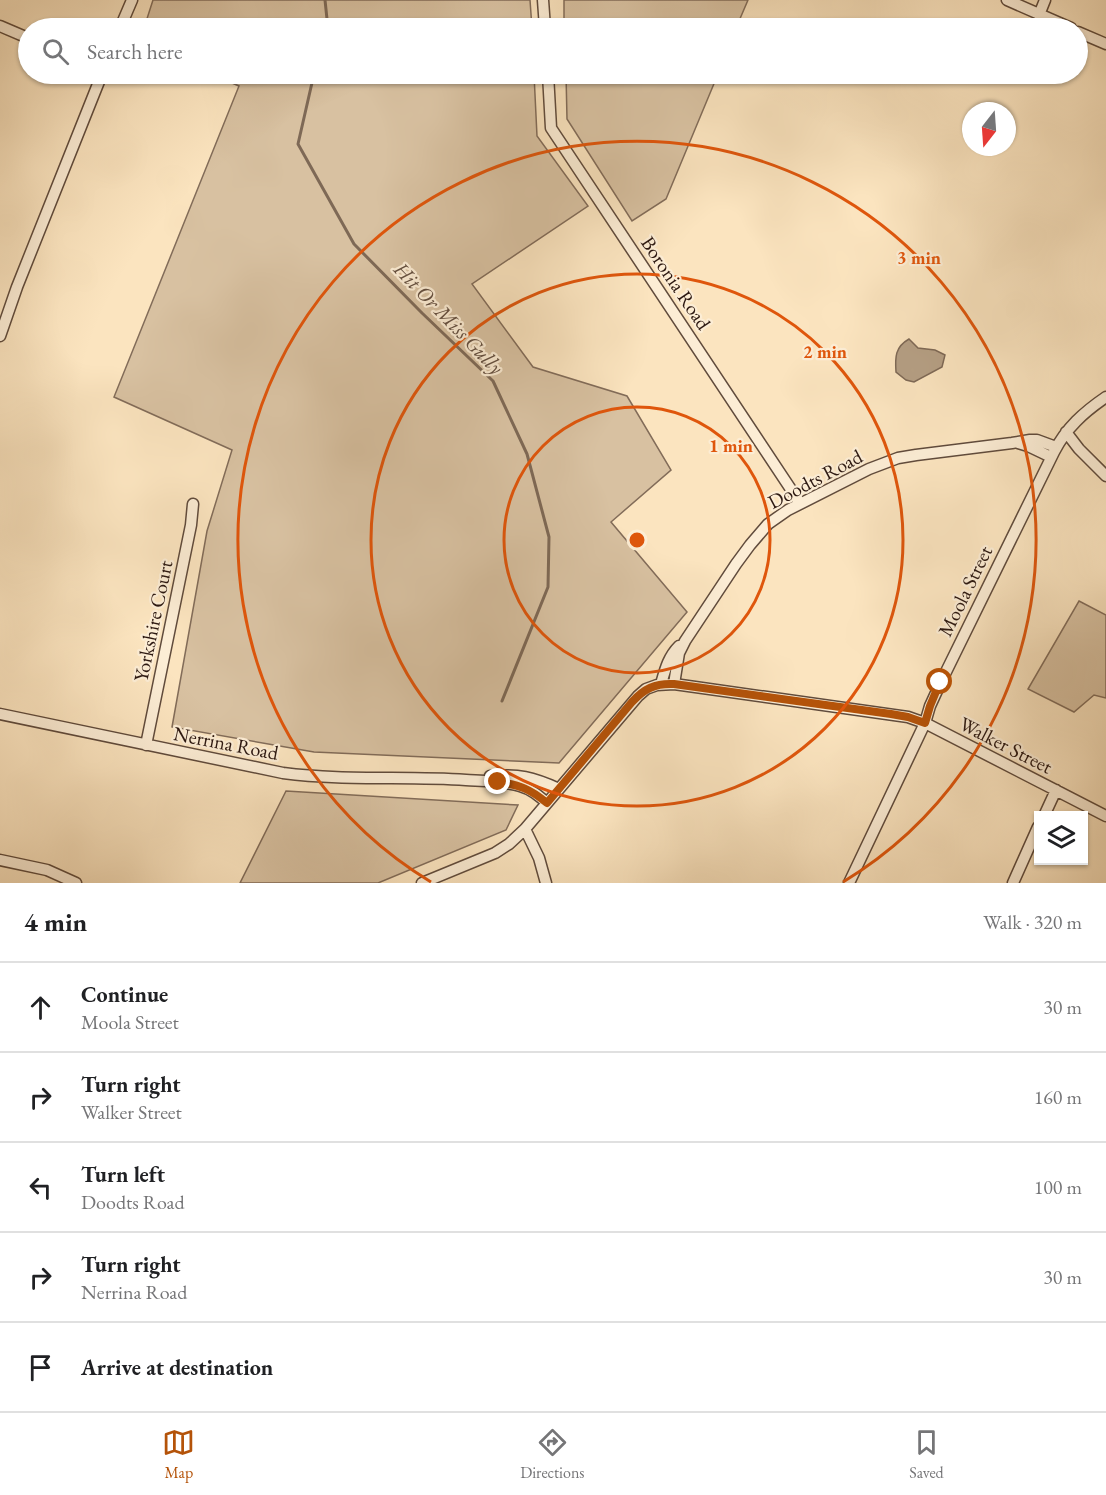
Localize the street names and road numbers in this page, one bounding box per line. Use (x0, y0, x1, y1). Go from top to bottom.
street label: Boronia Road (635, 231, 717, 336)
street label: Doodts Road (763, 443, 868, 515)
street label: Moola Street (932, 541, 998, 641)
street label: Yorkshire Court (127, 557, 179, 684)
street label: Walker Street (955, 711, 1057, 780)
street label: Nerrina Road (171, 720, 282, 766)

